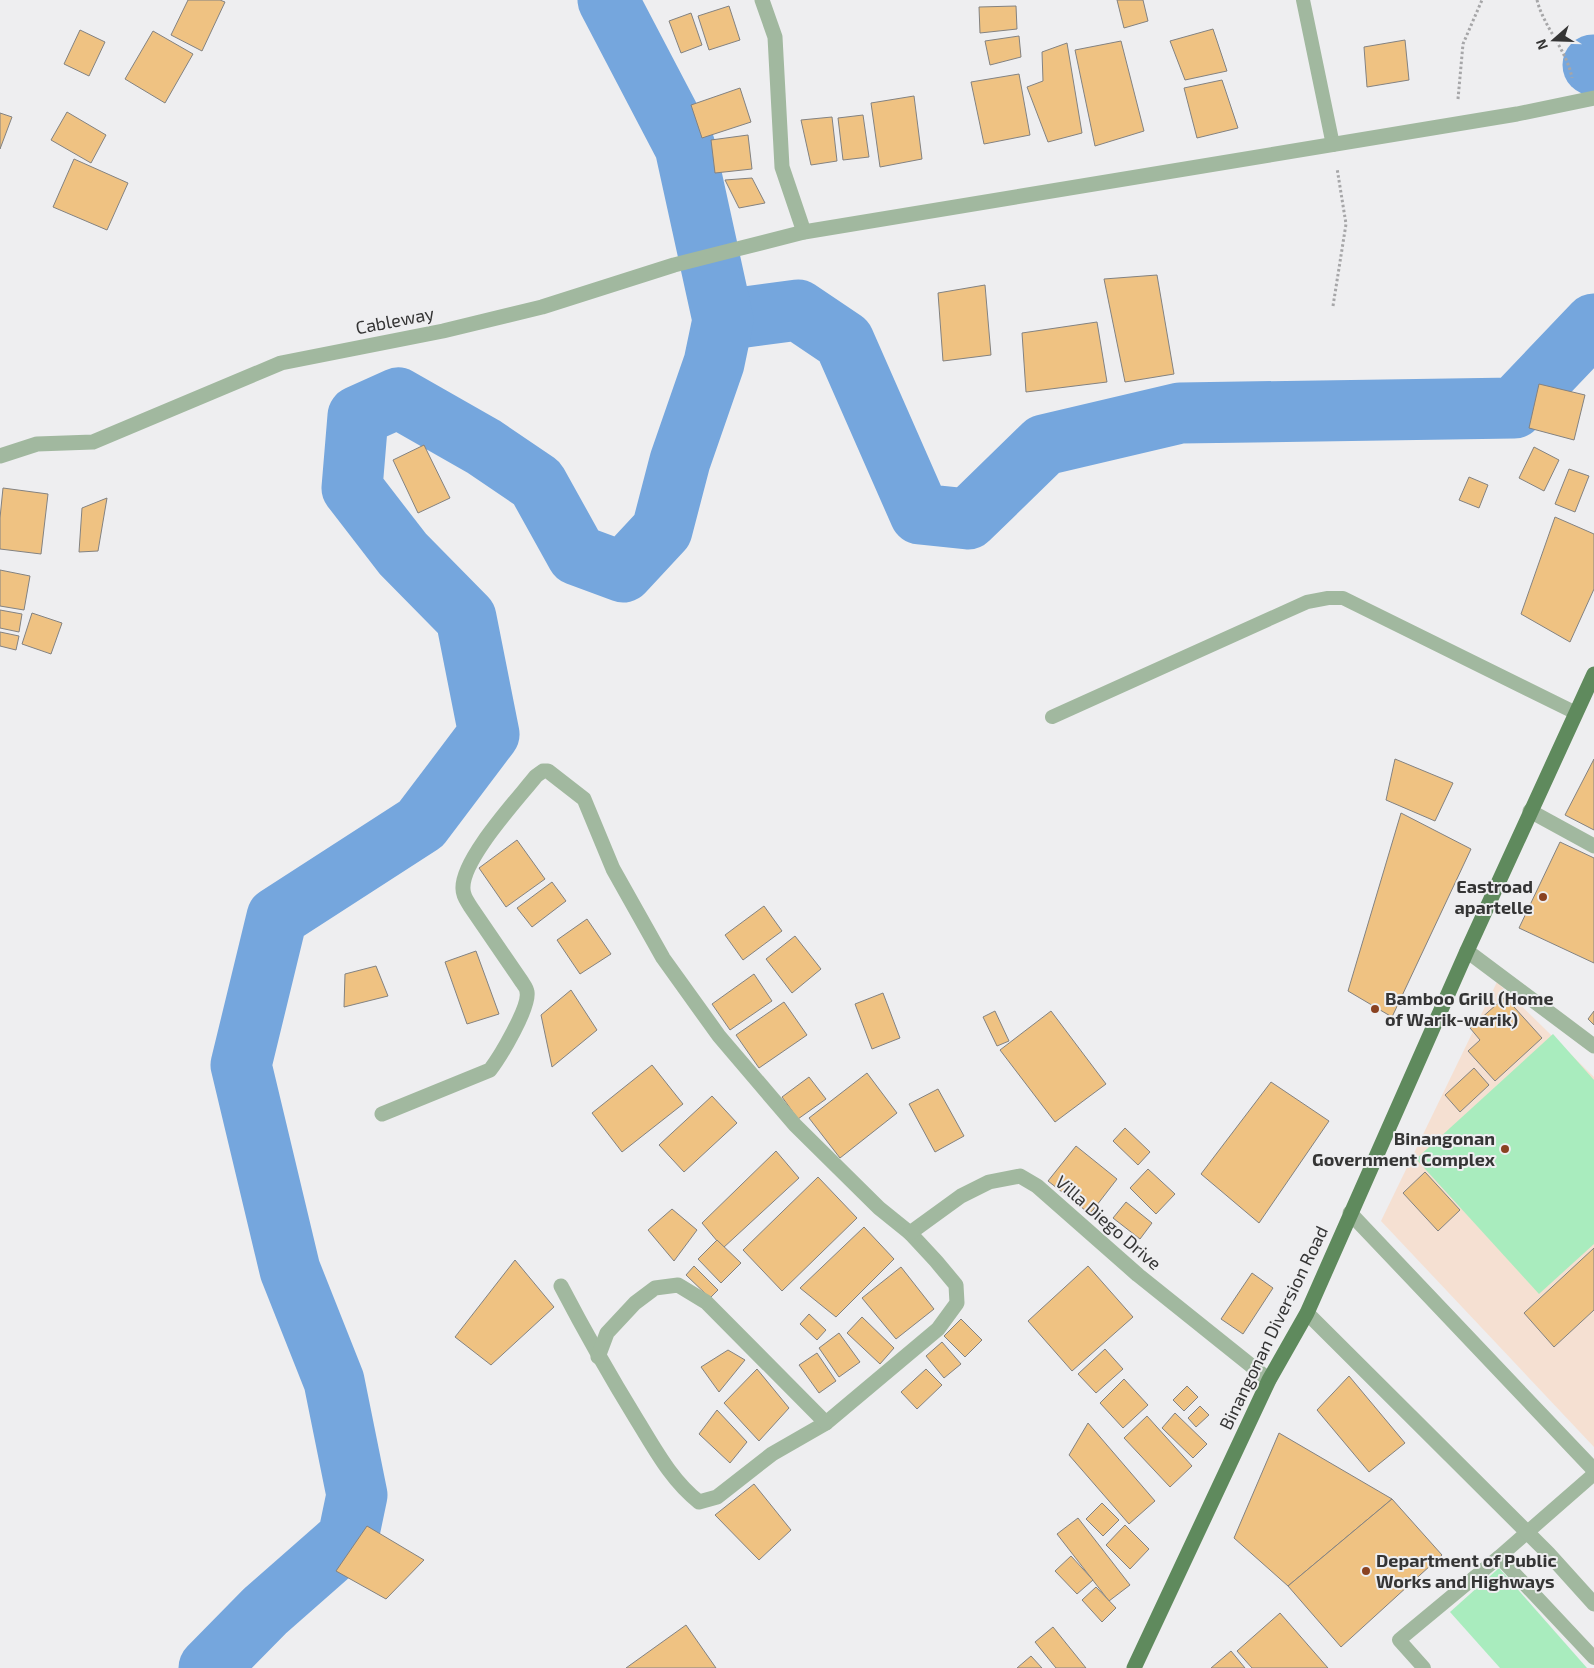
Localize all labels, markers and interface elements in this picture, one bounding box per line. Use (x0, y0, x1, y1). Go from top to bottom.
north arrow (1529, 15, 1579, 65)
text: N (1532, 37, 1551, 52)
street label: Cableway (354, 302, 436, 338)
place label: Eastroad apartelle (1455, 875, 1533, 918)
marker: Eastroad apartelle (1537, 891, 1549, 903)
place label: Bamboo Grill (Home of Warik-warik) (1385, 987, 1554, 1030)
marker: Bamboo Grill (Home of Warik-warik) (1369, 1003, 1381, 1015)
place label: Binangonan Government Complex (1312, 1127, 1496, 1170)
marker: Binangonan Government Complex (1499, 1143, 1511, 1155)
street label: Villa Diego Drive (1051, 1170, 1166, 1274)
street label: Binangonan Diversion Road (1214, 1222, 1332, 1433)
place label: Department of Public Works and Highways (1376, 1549, 1557, 1592)
marker: Department of Public Works and Highways (1360, 1565, 1372, 1577)

